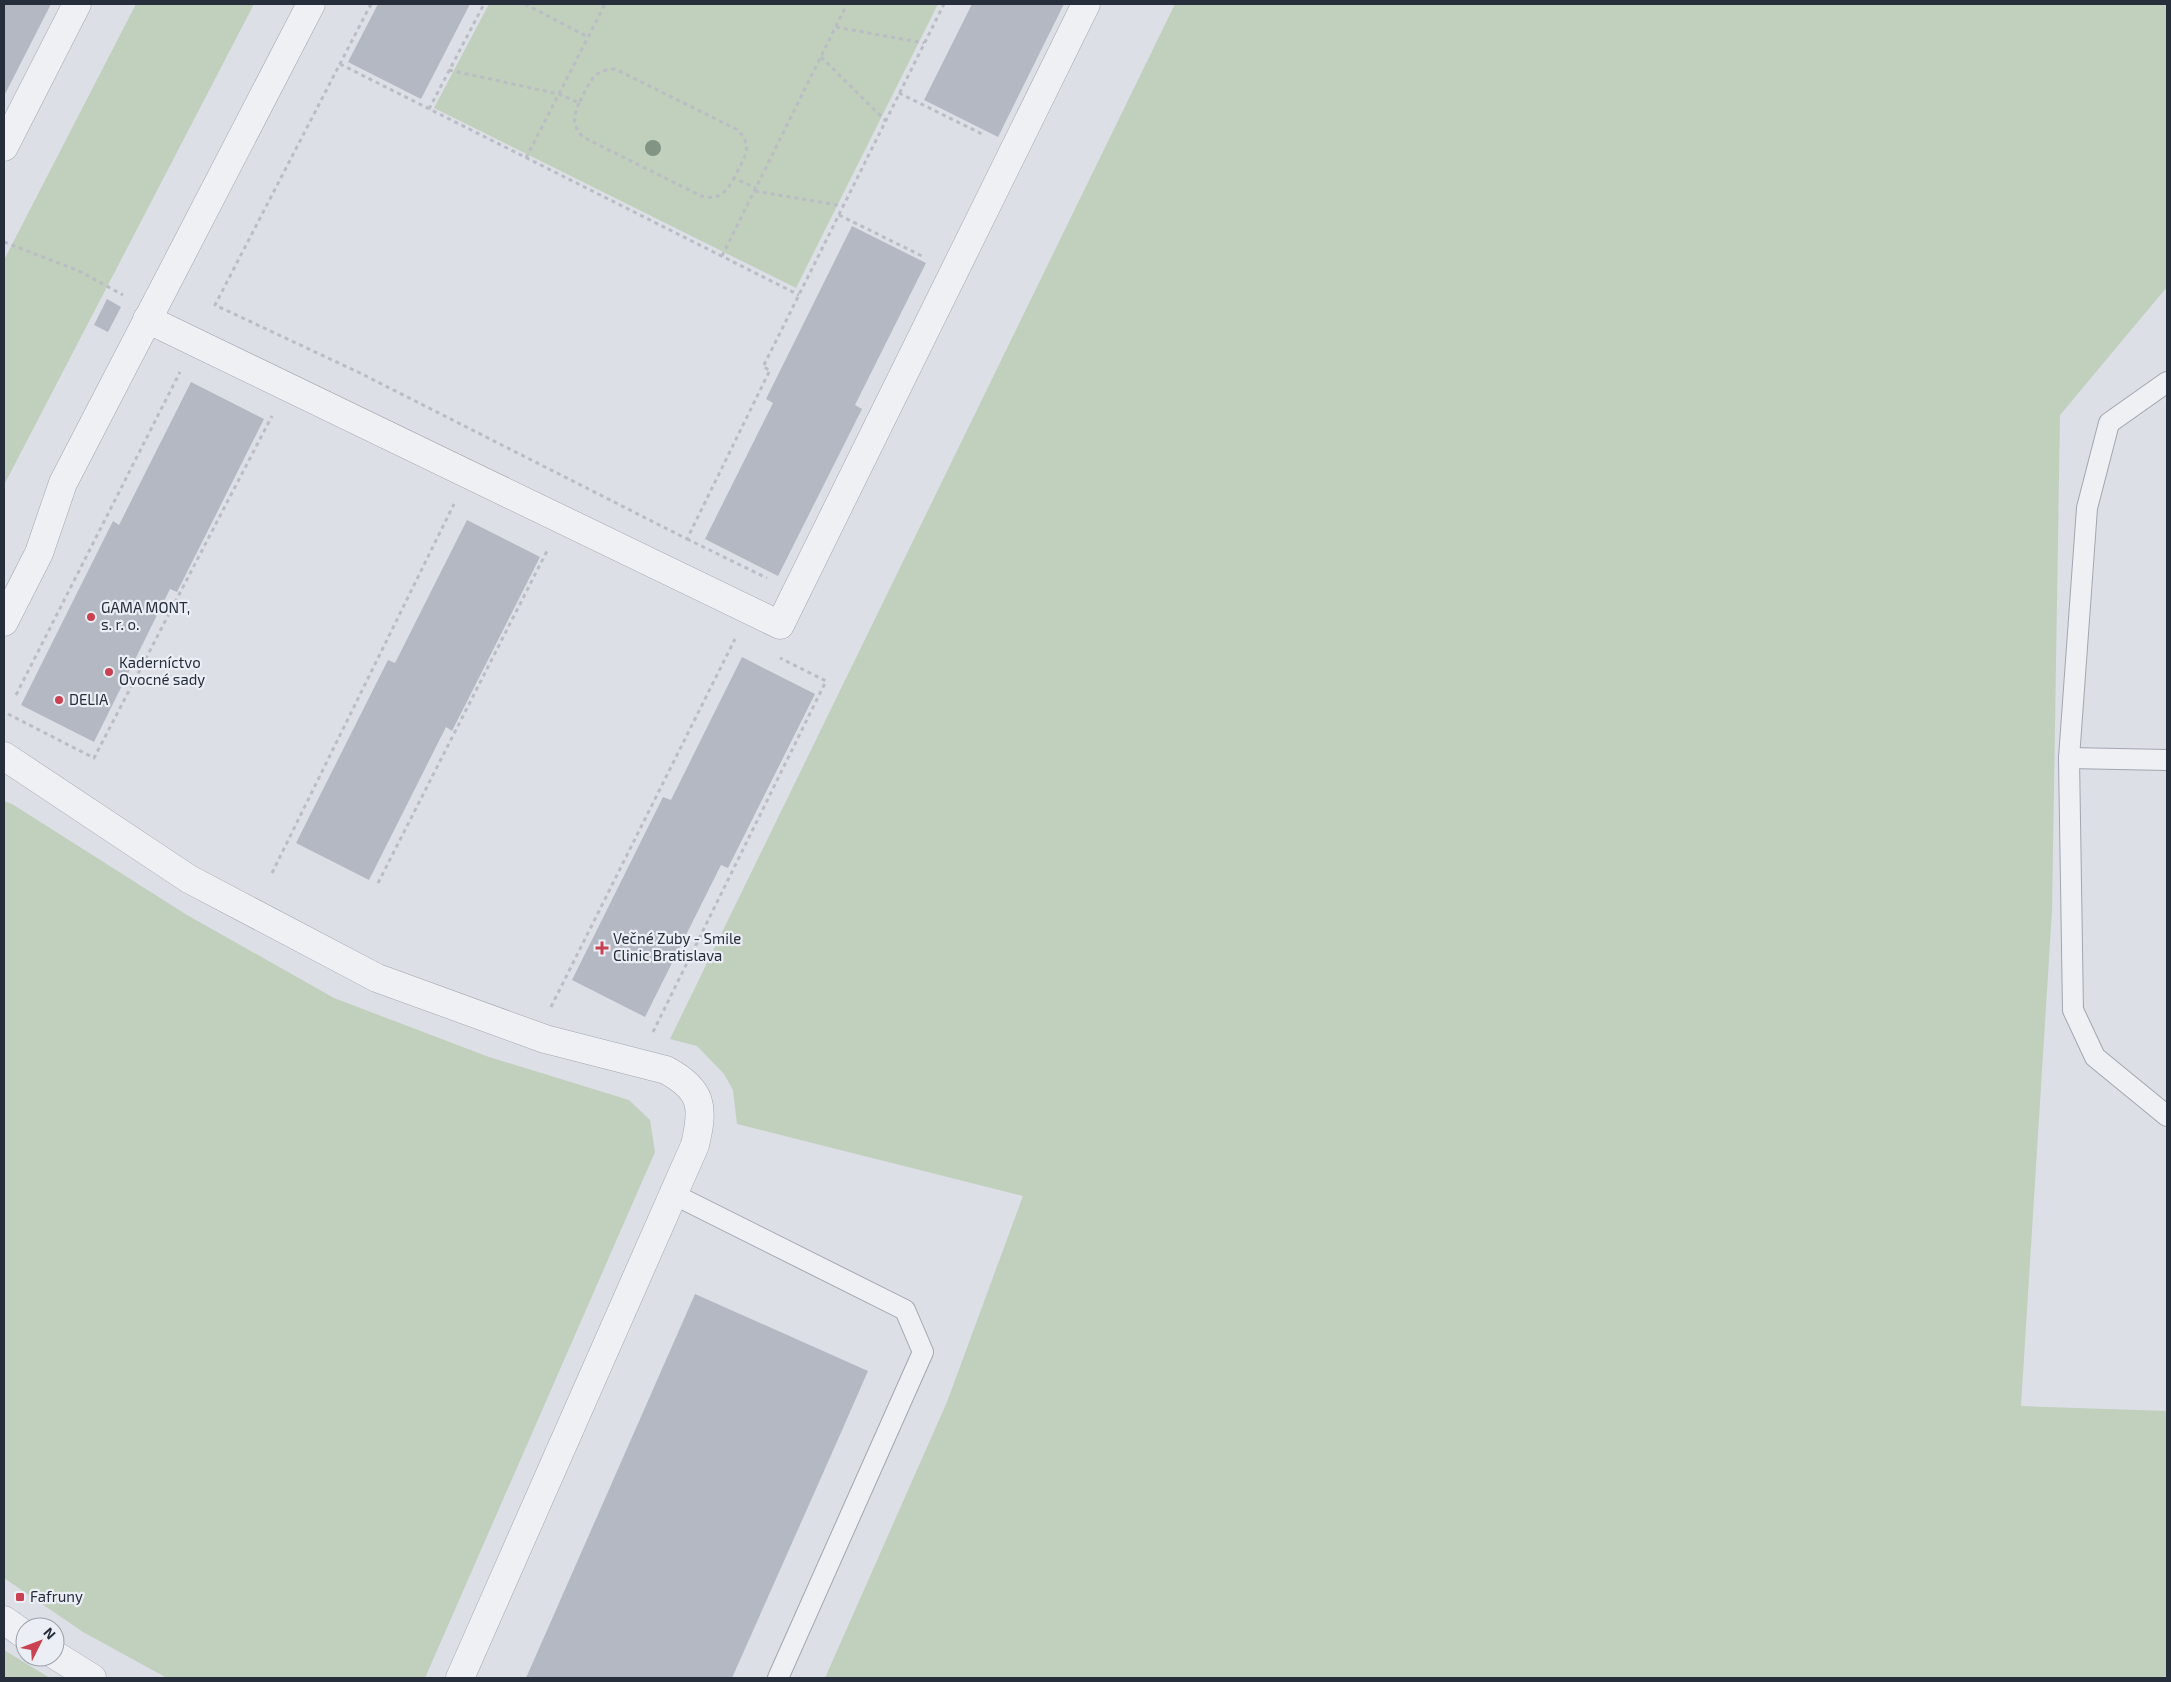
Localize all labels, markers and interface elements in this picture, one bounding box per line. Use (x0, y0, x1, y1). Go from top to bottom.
place label: GAMA MONT, s. r. o. (101, 598, 190, 633)
marker: GAMA MONT, s. r. o. (85, 611, 97, 623)
place label: Kaderníctvo Ovocné sady (119, 653, 205, 688)
marker: Kaderníctvo Ovocné sady (103, 666, 115, 678)
place label: DELIA (69, 690, 109, 708)
marker: DELIA (53, 694, 65, 706)
place label: Večné Zuby - Smile Clinic Bratislava (613, 929, 741, 964)
marker: Večné Zuby - Smile Clinic Bratislava (595, 941, 609, 955)
place label: Fafruny (30, 1587, 83, 1605)
marker: Fafruny (14, 1591, 26, 1603)
north arrow (15, 1617, 65, 1667)
text: N (40, 1624, 60, 1642)

